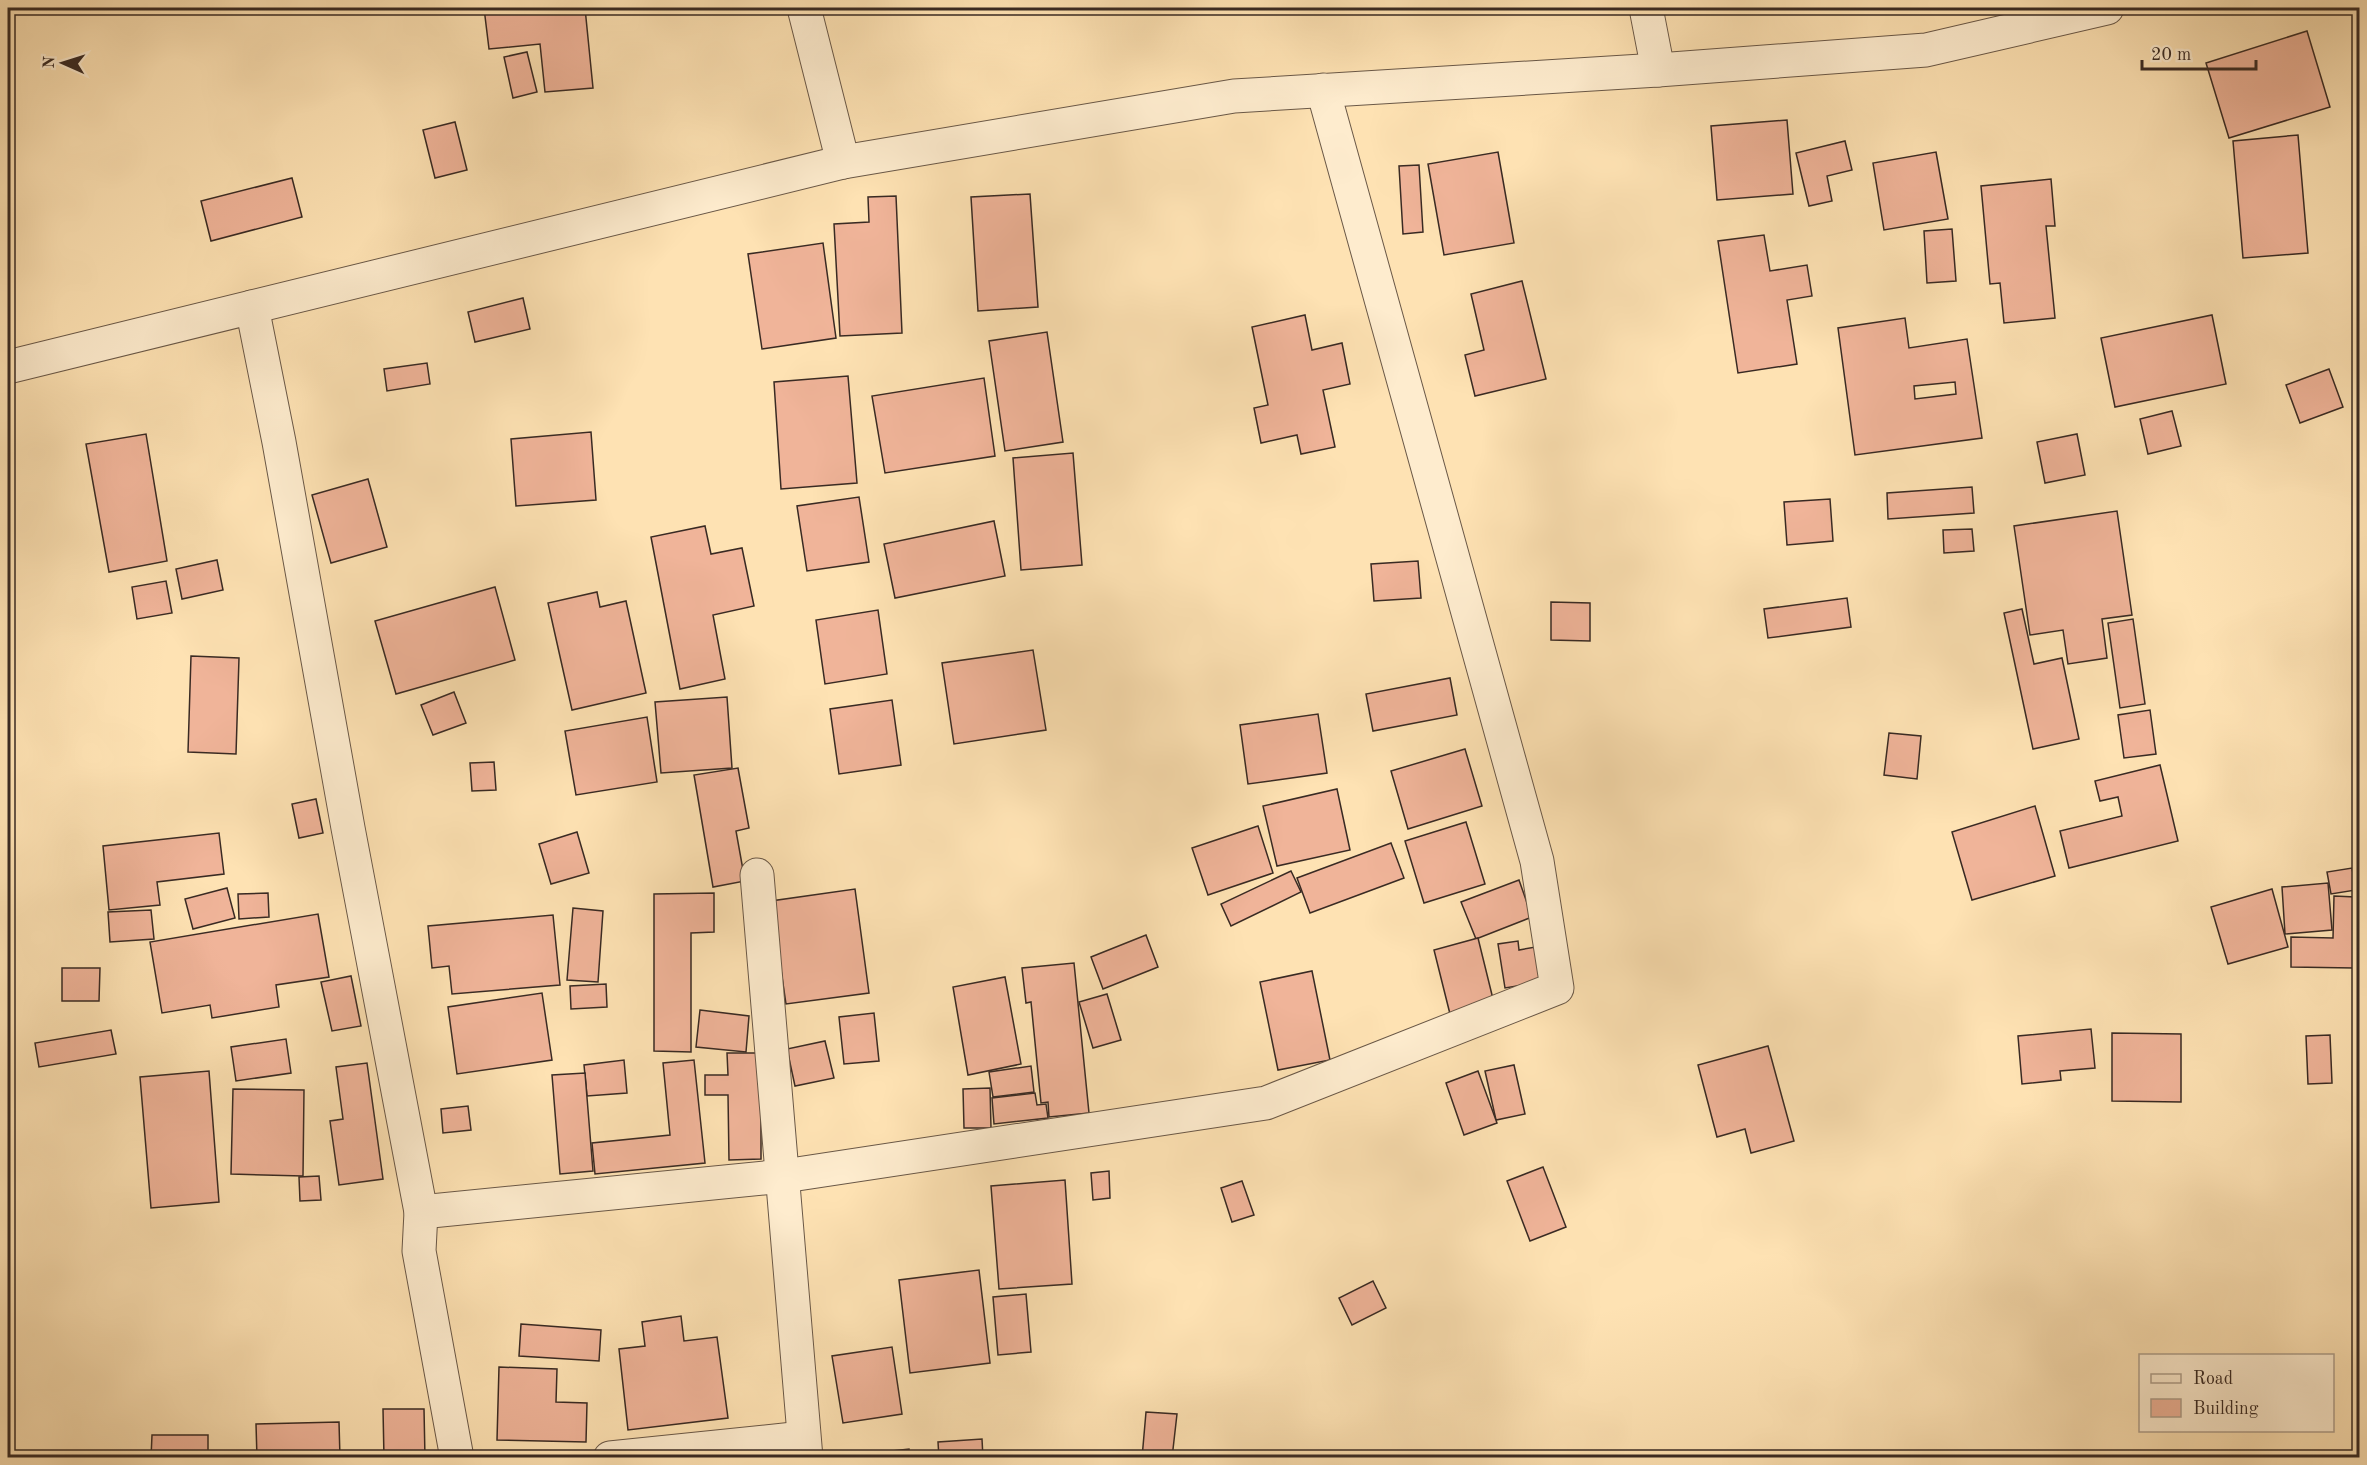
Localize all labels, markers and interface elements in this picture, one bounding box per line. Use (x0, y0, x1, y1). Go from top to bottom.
north arrow (33, 33, 93, 93)
scale bar (2142, 33, 2256, 71)
text: 20 m (2151, 46, 2191, 64)
text: N (42, 55, 58, 69)
legend (2139, 1354, 2334, 1432)
text: Road (2193, 1370, 2233, 1388)
text: Building (2193, 1400, 2259, 1418)

